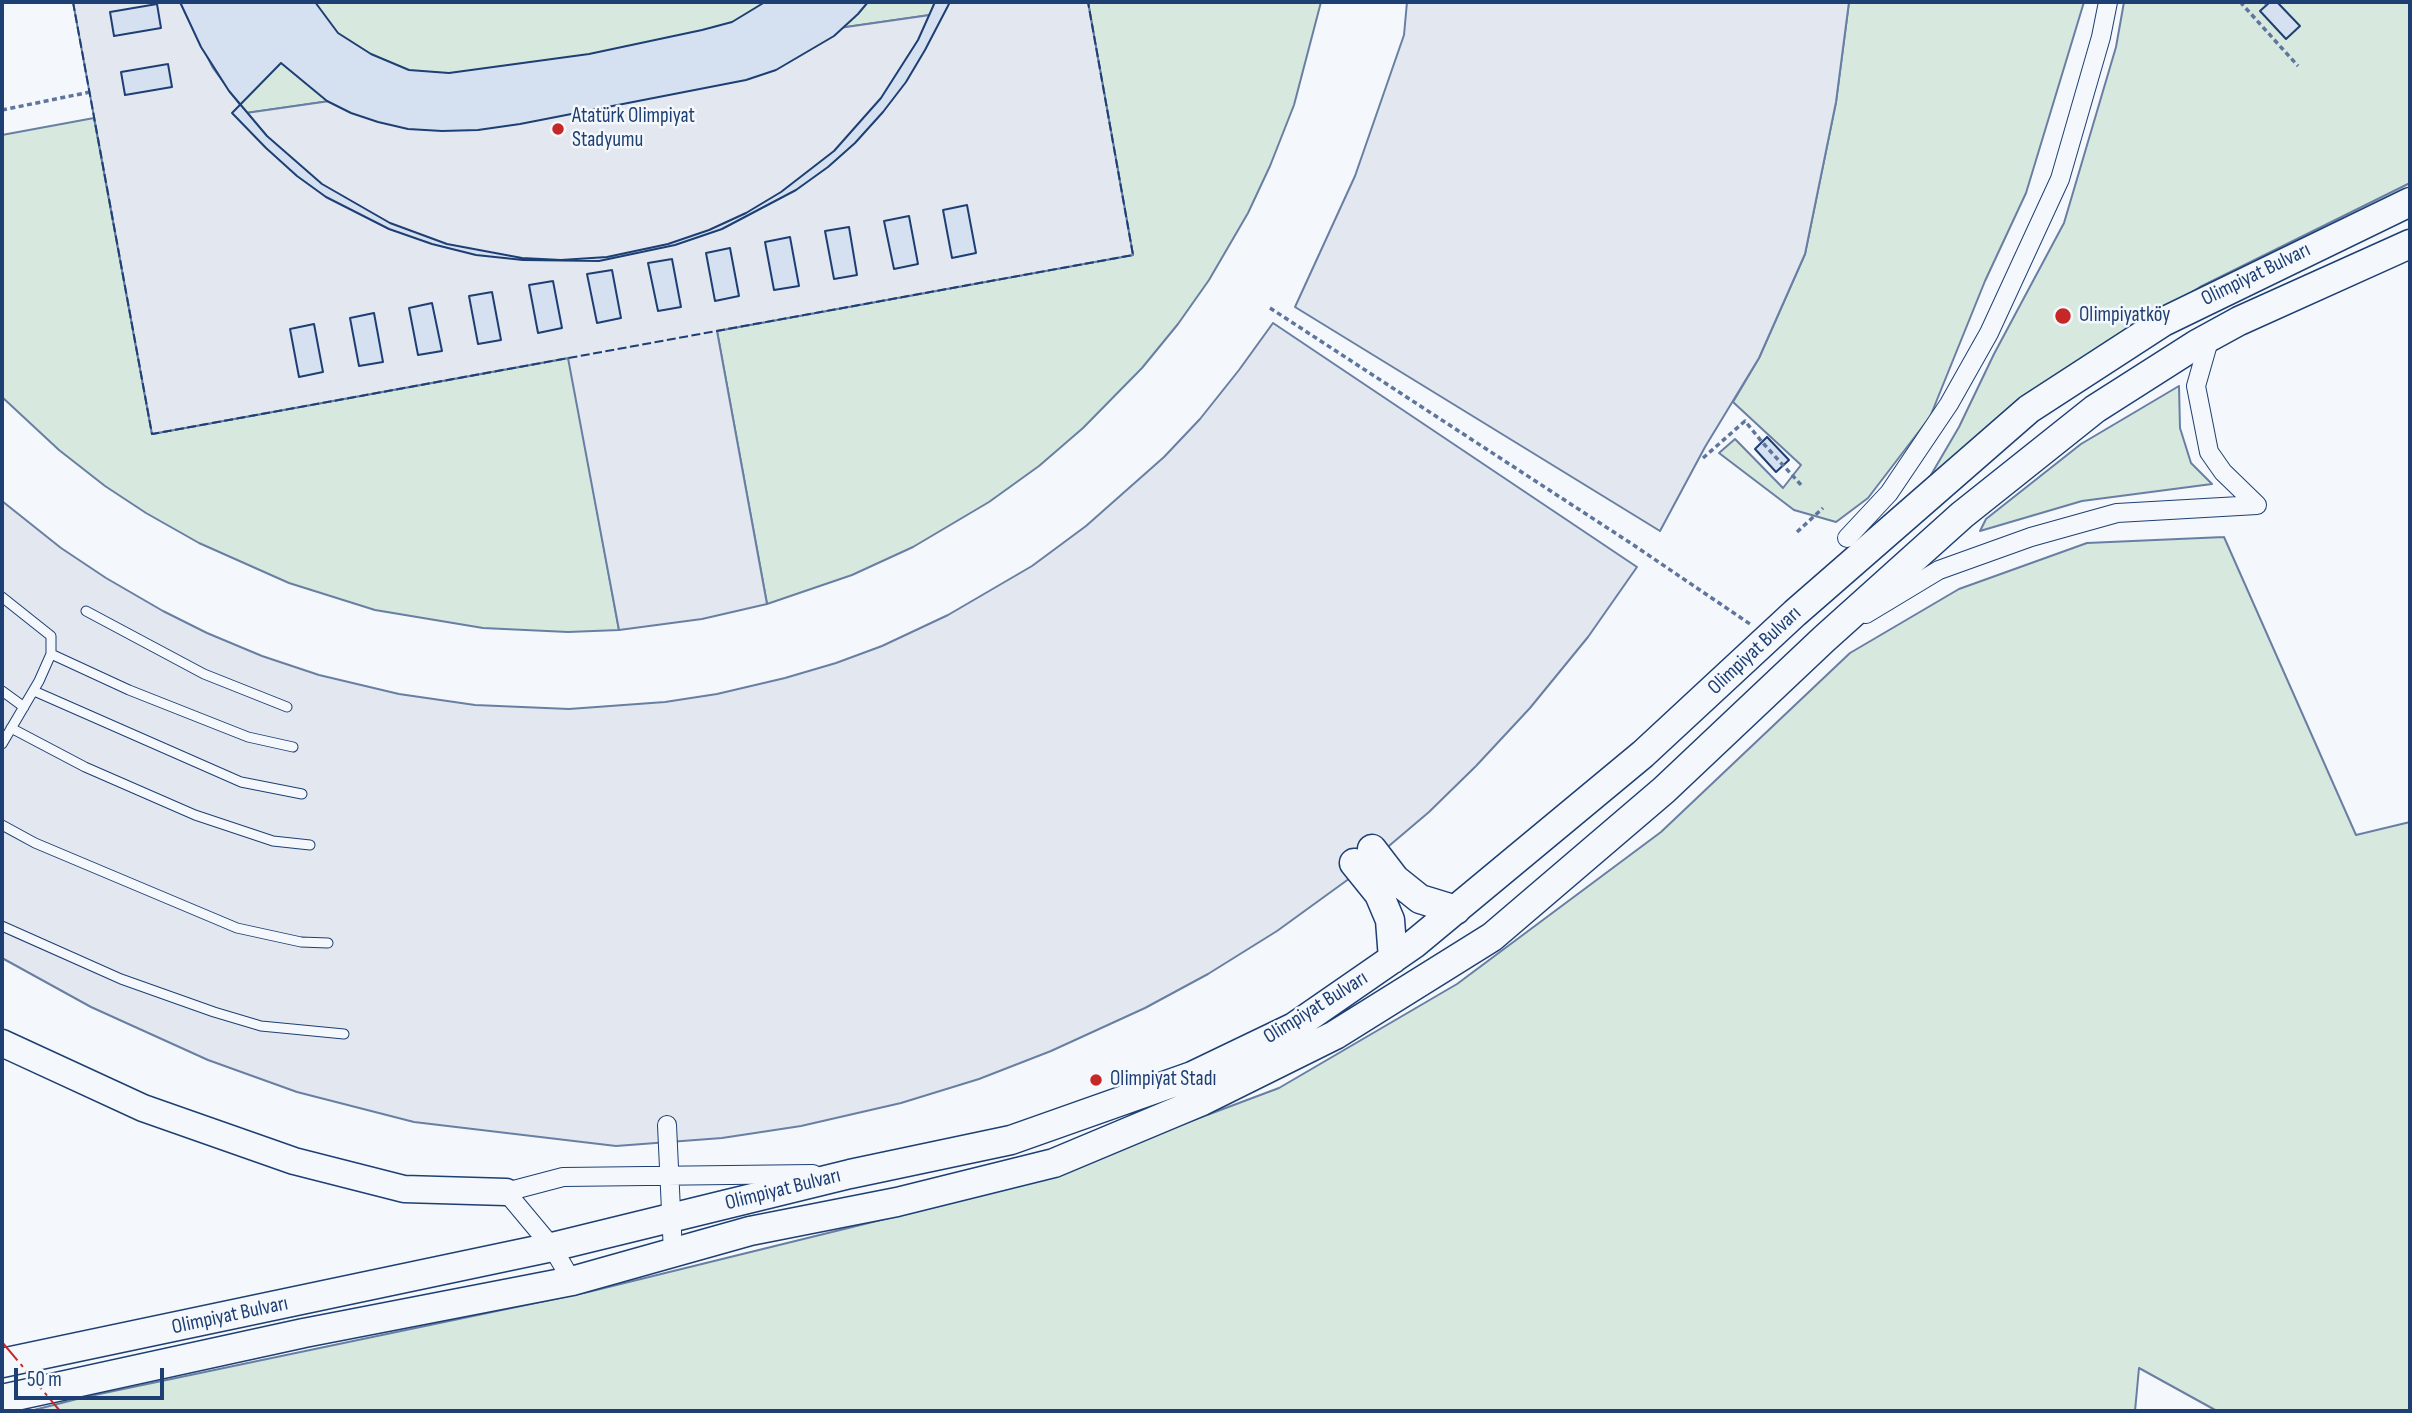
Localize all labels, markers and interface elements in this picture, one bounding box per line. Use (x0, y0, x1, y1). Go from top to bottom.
place label: Atatürk Olimpiyat Stadyumu (572, 104, 695, 154)
marker: Atatürk Olimpiyat Stadyumu (550, 121, 566, 137)
street label: Olimpiyat Bulvarı (2197, 238, 2315, 312)
place label: Olimpiyatköy (2079, 303, 2170, 329)
marker: Olimpiyatköy (2053, 306, 2073, 326)
street label: Olimpiyat Bulvarı (1703, 601, 1807, 701)
street label: Olimpiyat Bulvarı (1259, 966, 1373, 1050)
place label: Olimpiyat Stadı (1110, 1067, 1216, 1093)
marker: Olimpiyat Stadı (1088, 1072, 1104, 1088)
street label: Olimpiyat Bulvarı (723, 1163, 843, 1217)
street label: Olimpiyat Bulvarı (170, 1291, 290, 1341)
scale bar (18, 1354, 168, 1398)
text: 50 m (27, 1367, 62, 1392)

